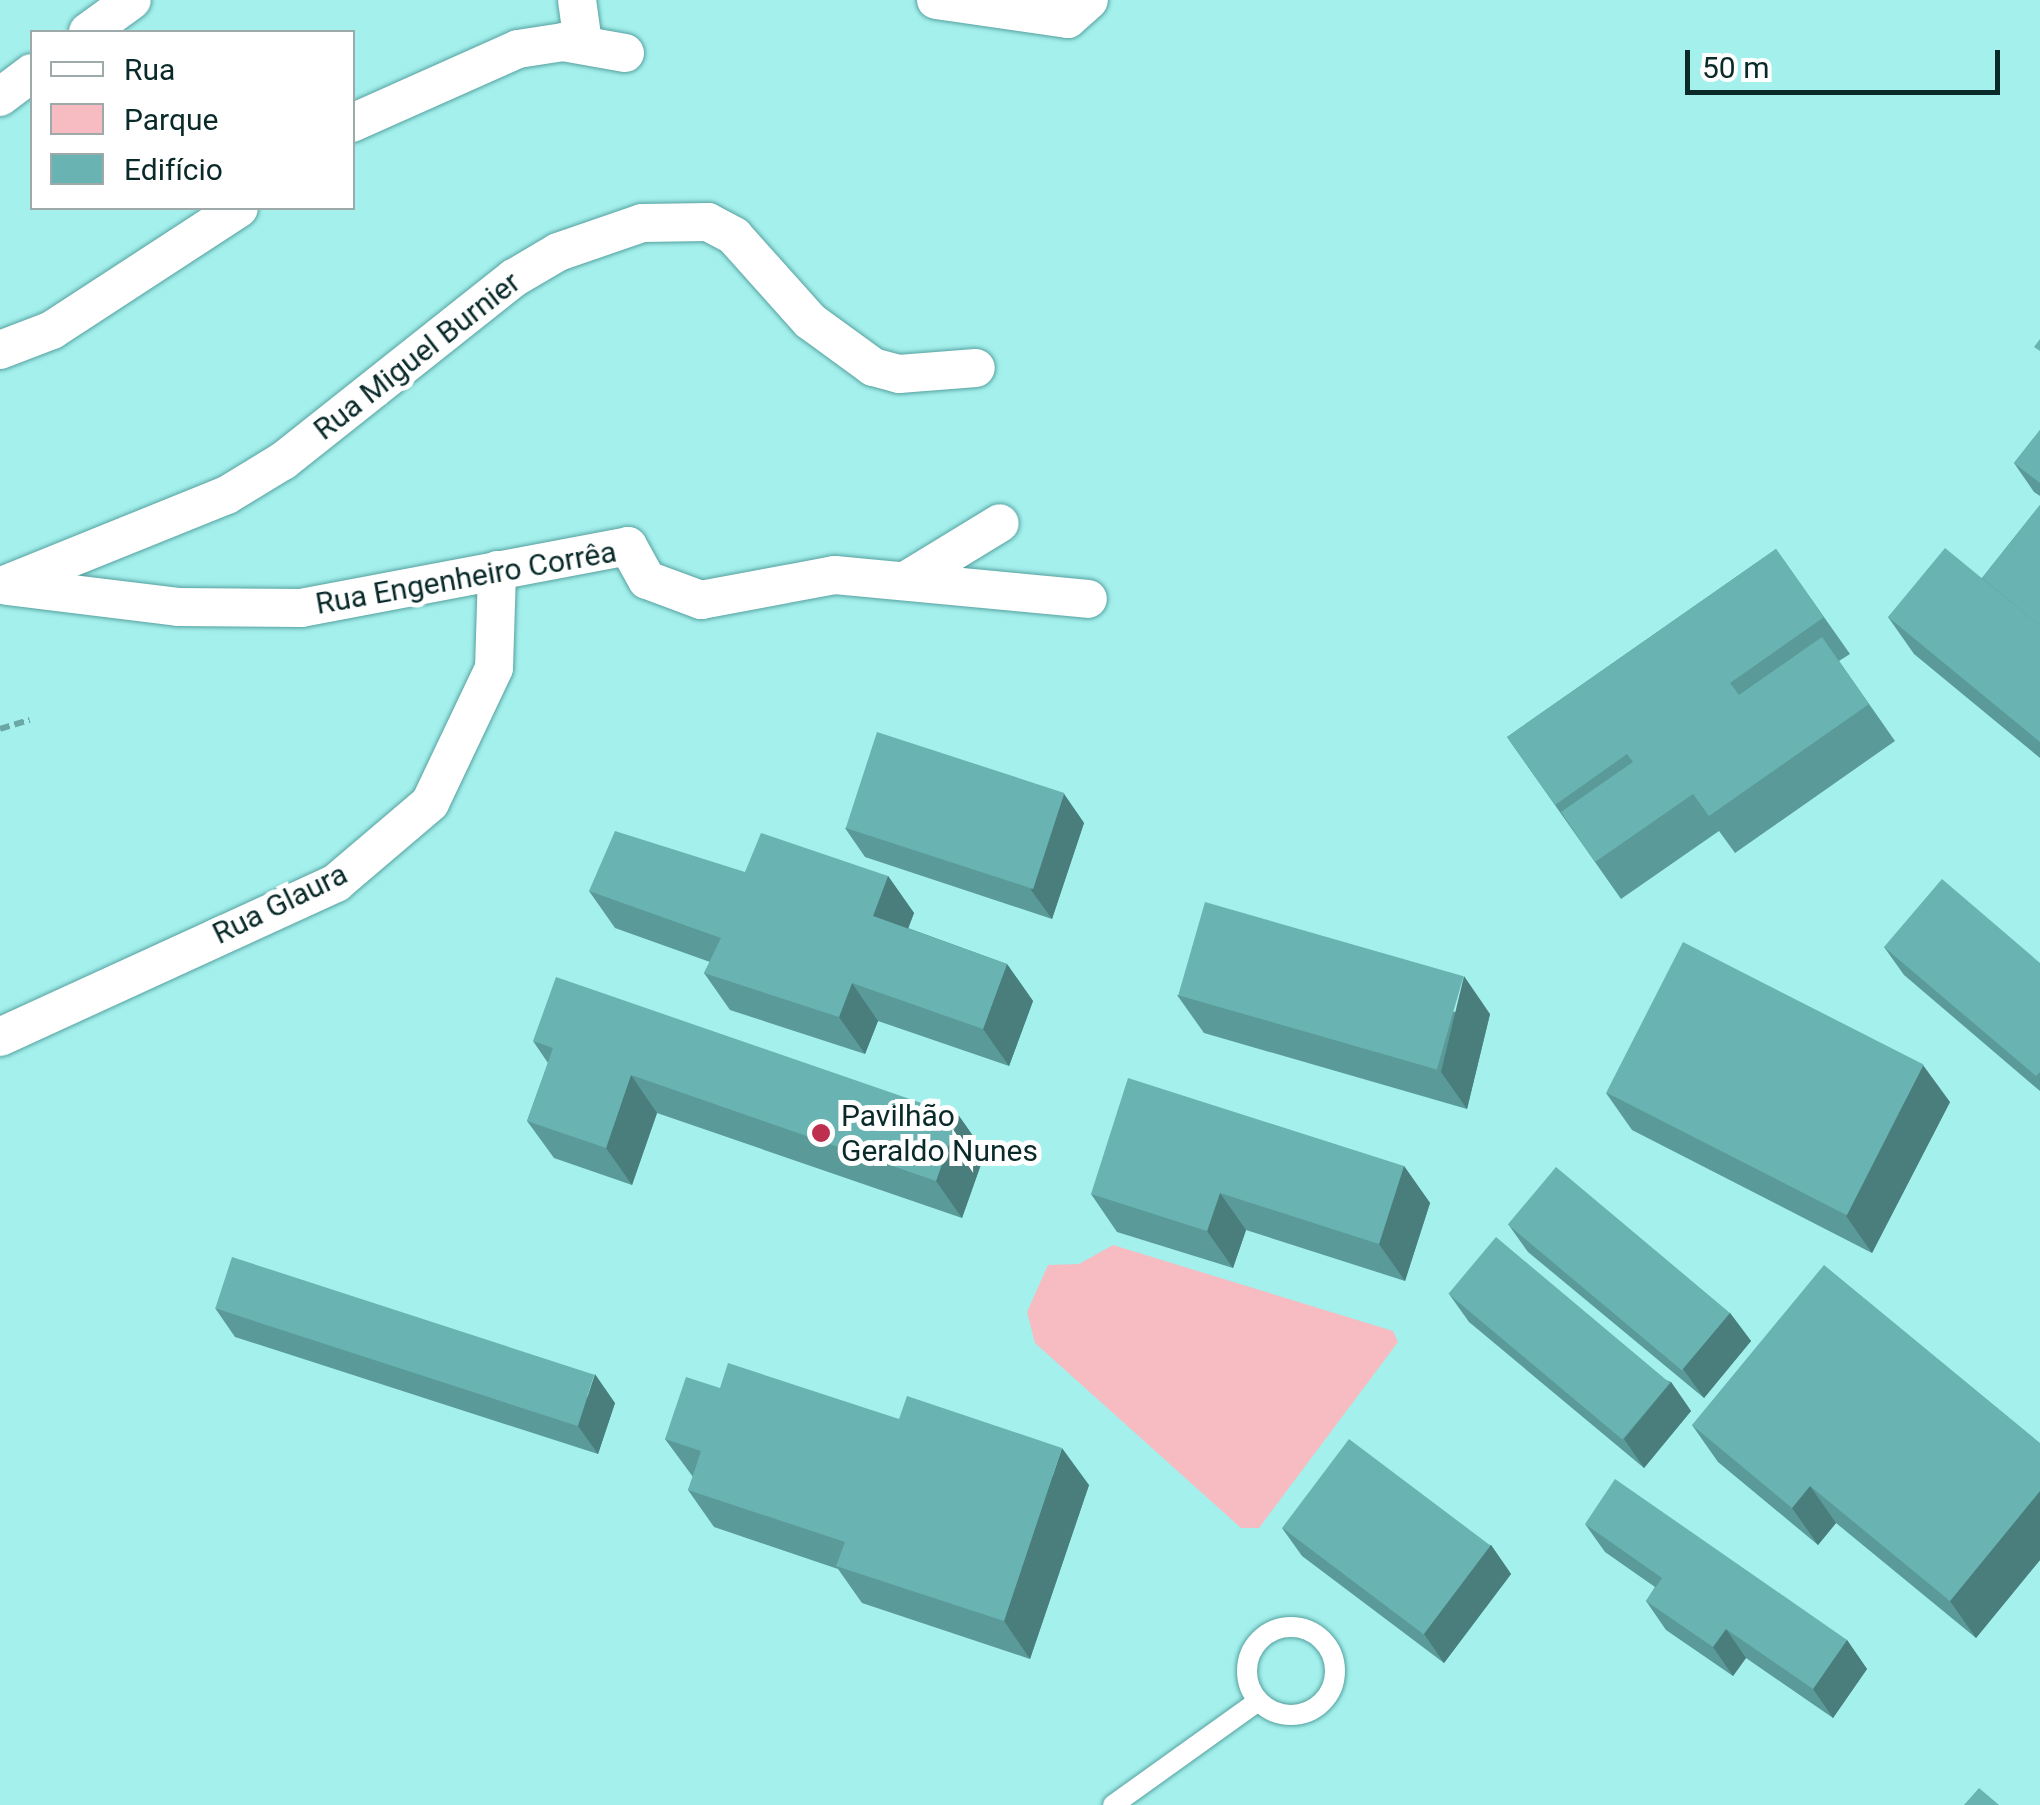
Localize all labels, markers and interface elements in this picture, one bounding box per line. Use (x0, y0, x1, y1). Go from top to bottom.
legend (30, 30, 355, 210)
scale bar (1690, 30, 2005, 92)
text: 50 m (1702, 50, 1769, 85)
text: Rua (124, 52, 175, 87)
text: Parque (124, 102, 218, 137)
text: Edifício (124, 152, 223, 187)
street label: Rua Miguel Burnier (307, 264, 527, 448)
street label: Rua Engenheiro Corrêa (313, 534, 619, 622)
street label: Rua Glaura (207, 856, 353, 952)
place label: Pavilhão Geraldo Nunes (841, 1098, 1038, 1168)
marker: Pavilhão Geraldo Nunes (810, 1122, 832, 1144)

